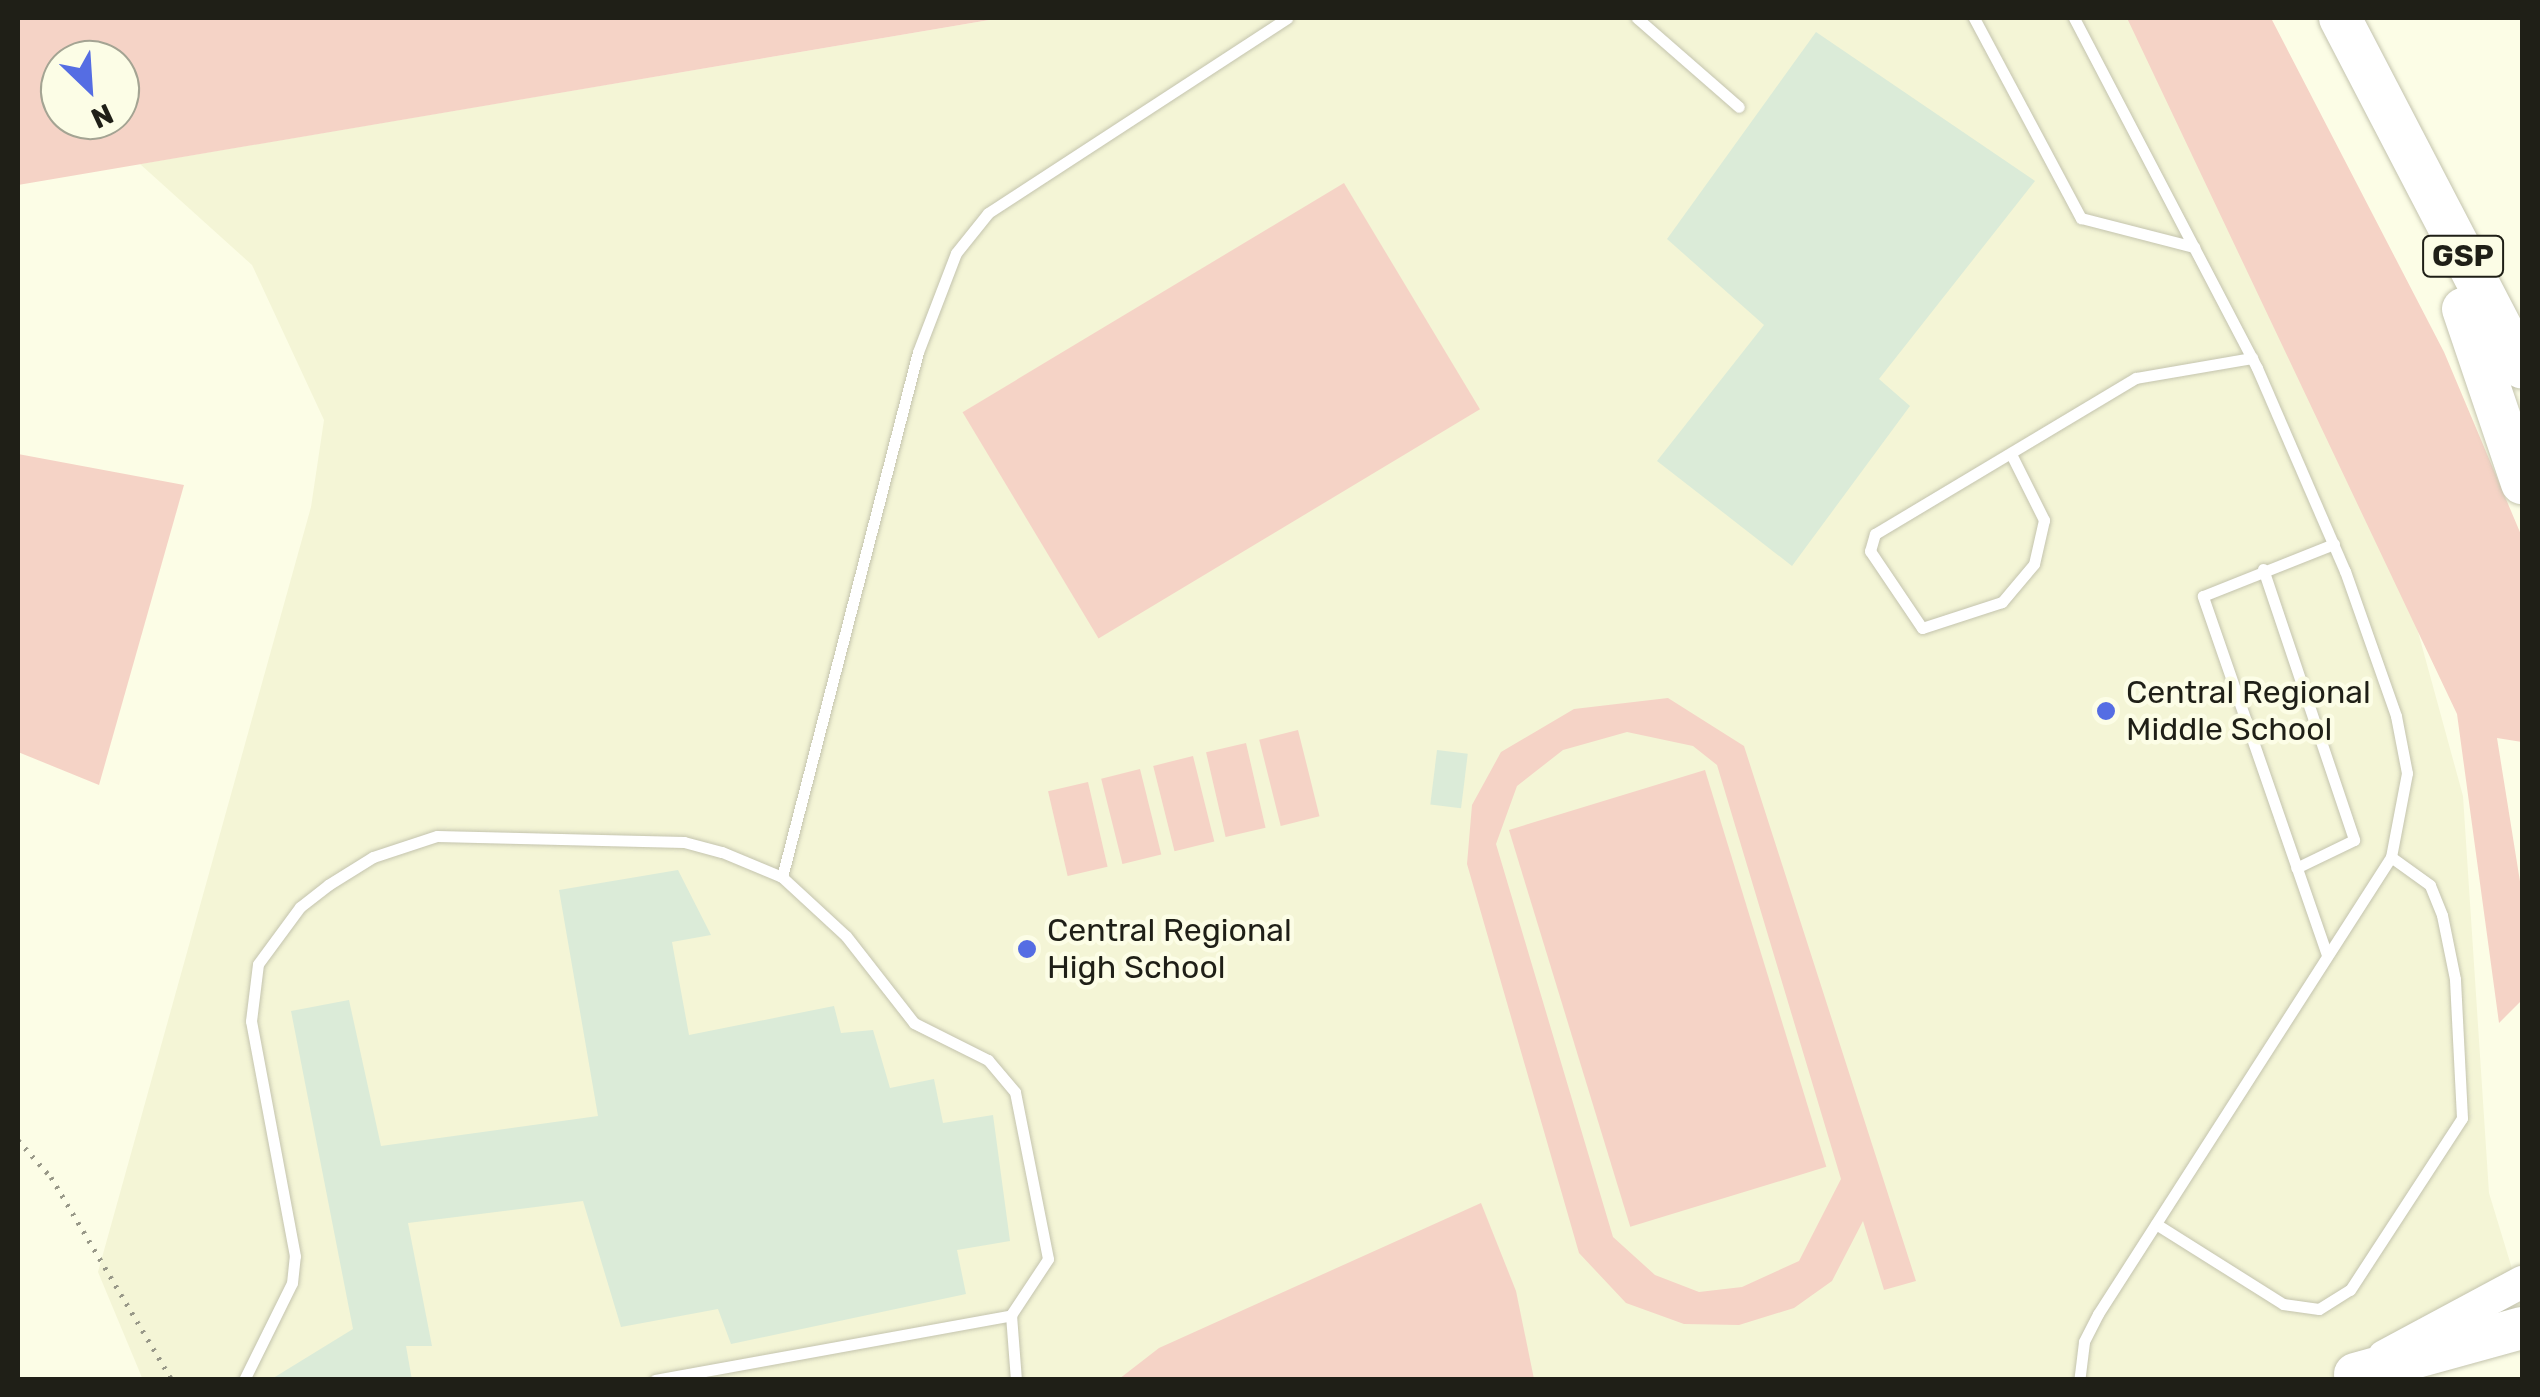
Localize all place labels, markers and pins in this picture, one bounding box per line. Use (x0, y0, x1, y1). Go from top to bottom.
place label: Central Regional Middle School (2126, 674, 2371, 749)
marker: Central Regional Middle School (2095, 700, 2117, 722)
place label: Central Regional High School (1047, 912, 1292, 987)
marker: Central Regional High School (1016, 938, 1038, 960)

